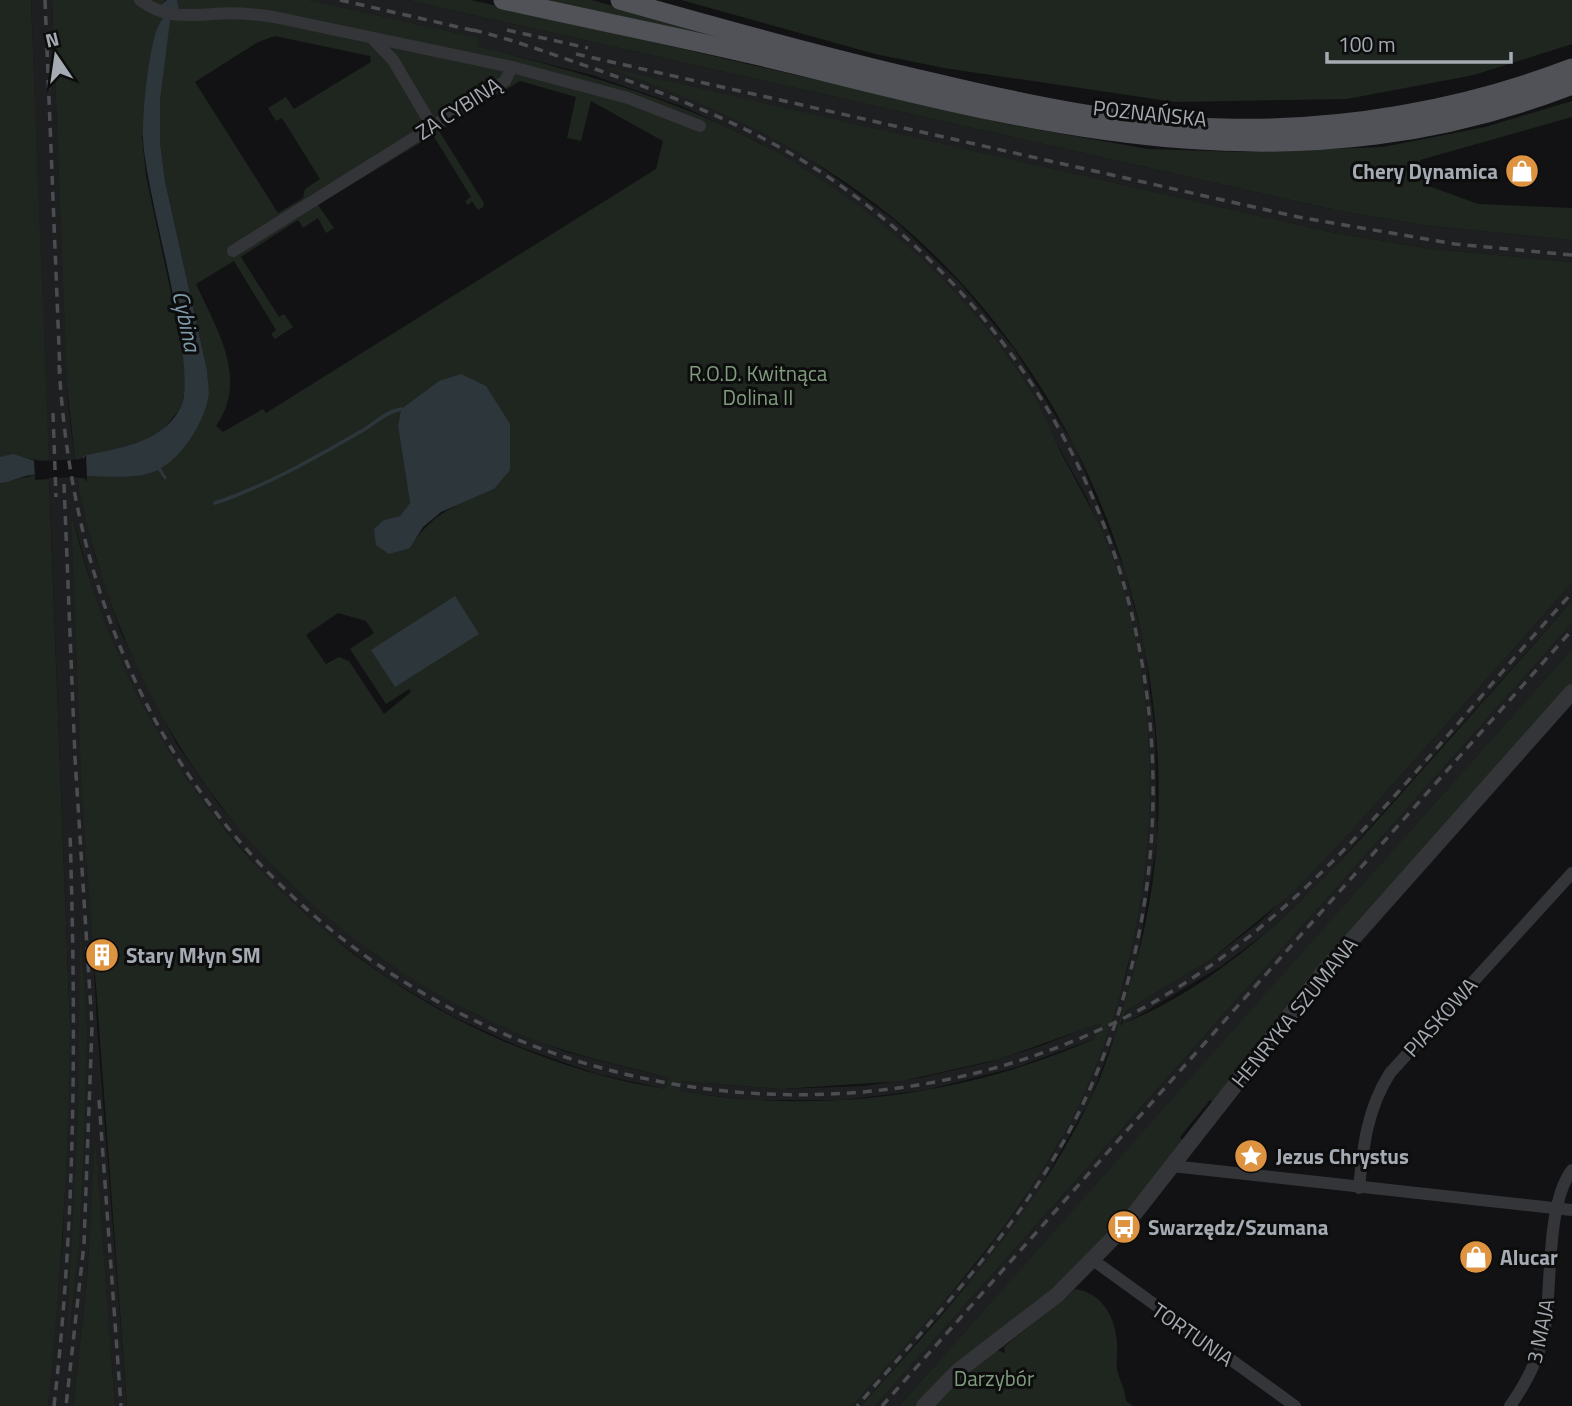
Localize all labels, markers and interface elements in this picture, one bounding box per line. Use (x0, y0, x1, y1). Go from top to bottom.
north arrow (21, 21, 91, 91)
scale bar (1327, 21, 1511, 65)
text: N (42, 23, 62, 55)
text: 100 m (1338, 28, 1395, 60)
street label: ZA CYBINĄ (409, 68, 507, 148)
street label: POZNAŃSKA (1092, 91, 1209, 135)
shop icon: Chery Dynamica (1503, 152, 1541, 190)
place label: Chery Dynamica (1352, 155, 1498, 187)
water label: Cybina (164, 287, 211, 356)
park label: R.O.D. Kwitnąca Dolina II (689, 357, 828, 413)
street label: HENRYKA SZUMANA (1223, 929, 1365, 1094)
building icon: Stary Młyn SM (83, 936, 121, 974)
place label: Stary Młyn SM (126, 939, 261, 971)
street label: PIASKOWA (1396, 970, 1485, 1064)
place icon: Jezus Chrystus (1232, 1137, 1270, 1175)
place label: Jezus Chrystus (1276, 1140, 1409, 1172)
bus stop icon: Swarzędz/Szumana (1105, 1208, 1143, 1246)
place label: Swarzędz/Szumana (1148, 1211, 1329, 1243)
shop icon: Alucar (1457, 1238, 1495, 1276)
place label: Alucar (1500, 1241, 1558, 1273)
street label: TORTUNIA (1145, 1294, 1241, 1374)
street label: 3 MAJA (1518, 1295, 1563, 1366)
park label: Darzybór (954, 1362, 1034, 1394)

